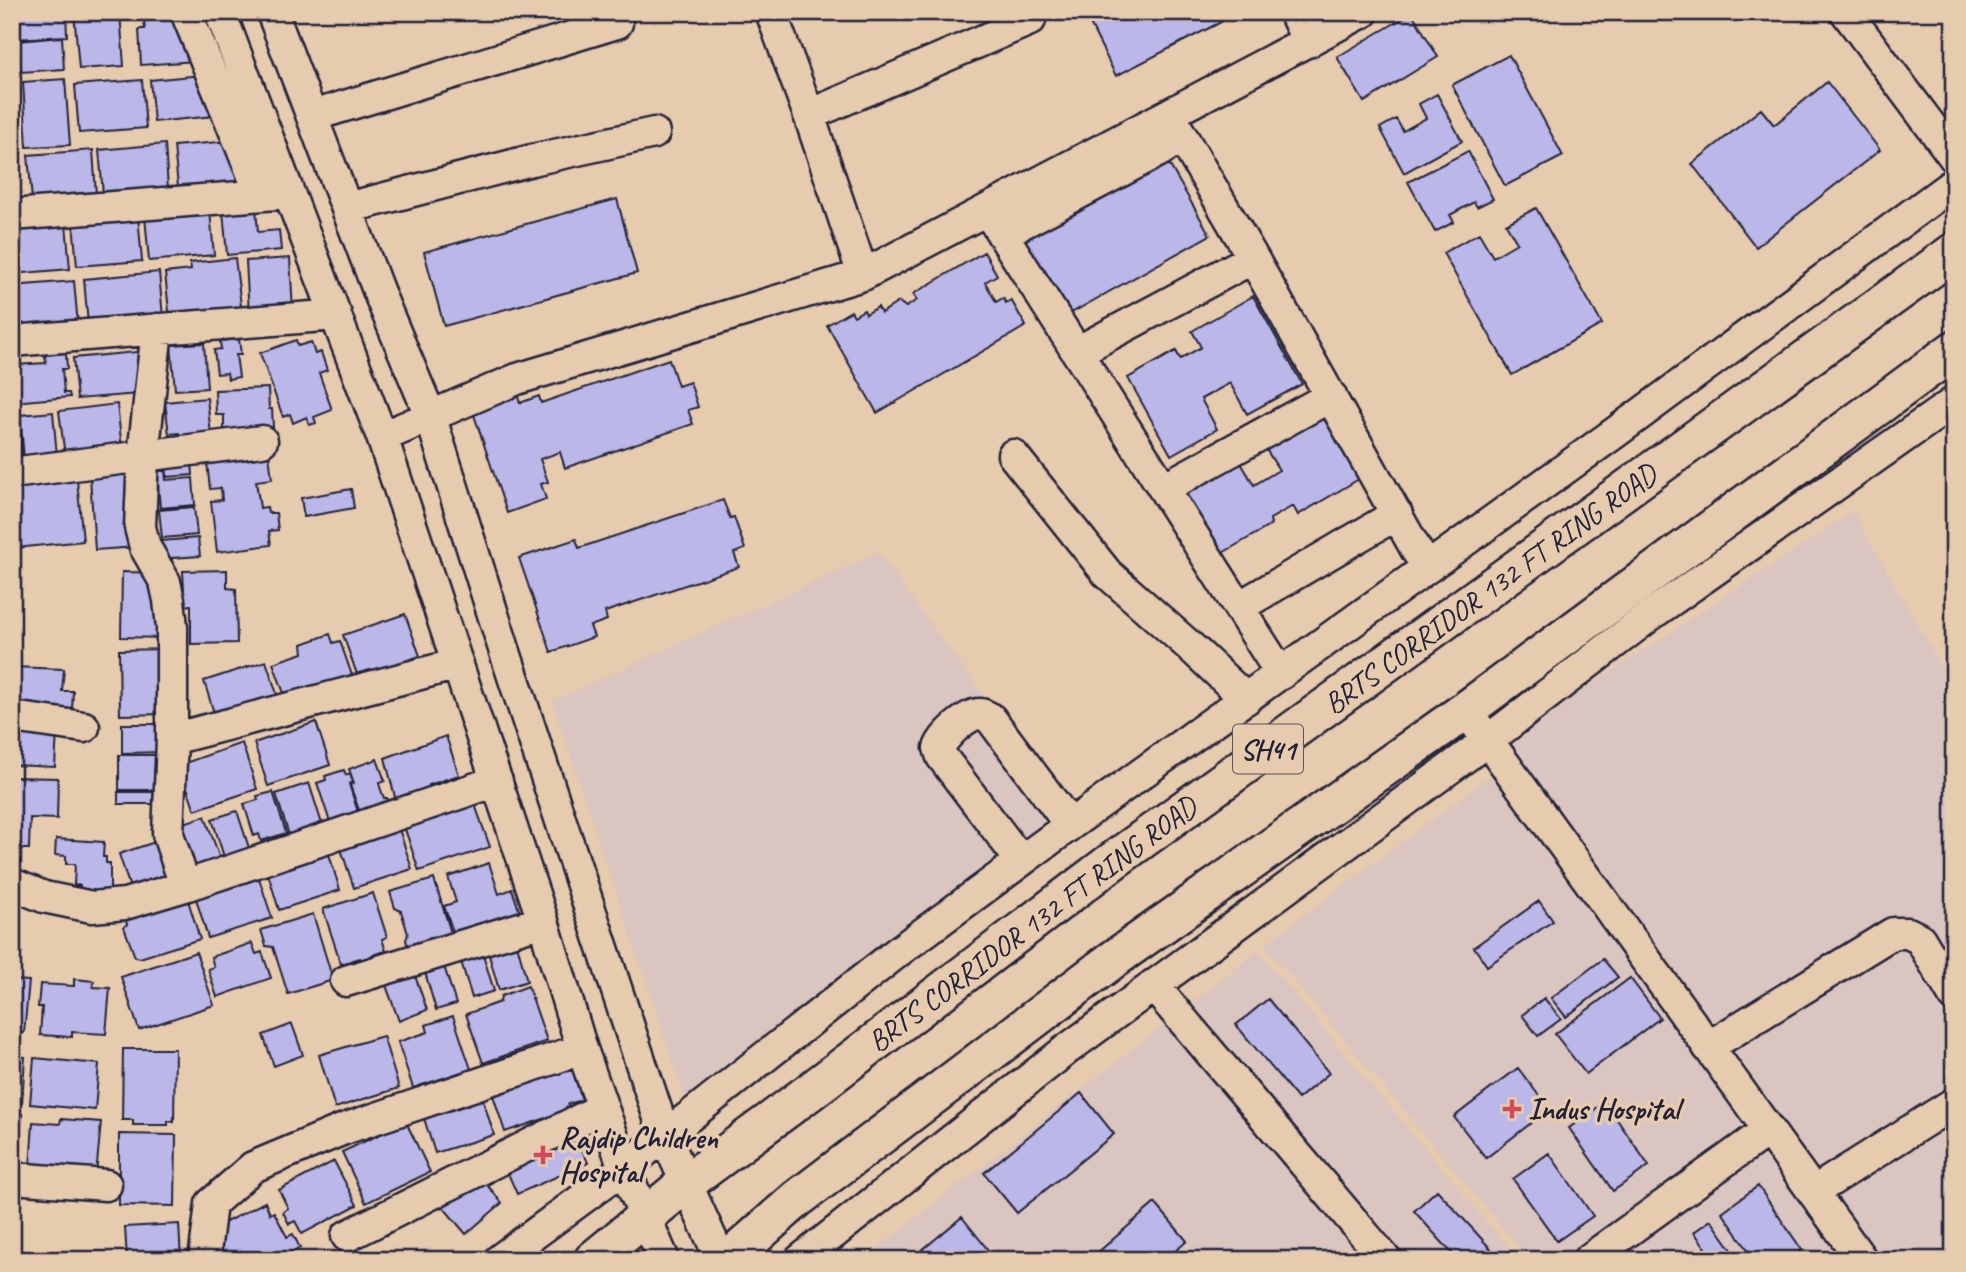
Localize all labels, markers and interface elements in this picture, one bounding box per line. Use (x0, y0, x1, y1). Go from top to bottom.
street label: BRTS CORRIDOR 132 FT RING ROAD (1316, 454, 1666, 723)
road number: SH41 (1233, 724, 1303, 774)
street label: BRTS CORRIDOR 132 FT RING ROAD (860, 786, 1206, 1060)
place label: Indus Hospital (1528, 1090, 1685, 1128)
marker: Indus Hospital (1502, 1099, 1522, 1119)
place label: Rajdip Children Hospital (559, 1119, 719, 1191)
marker: Rajdip Children Hospital (533, 1145, 553, 1165)

